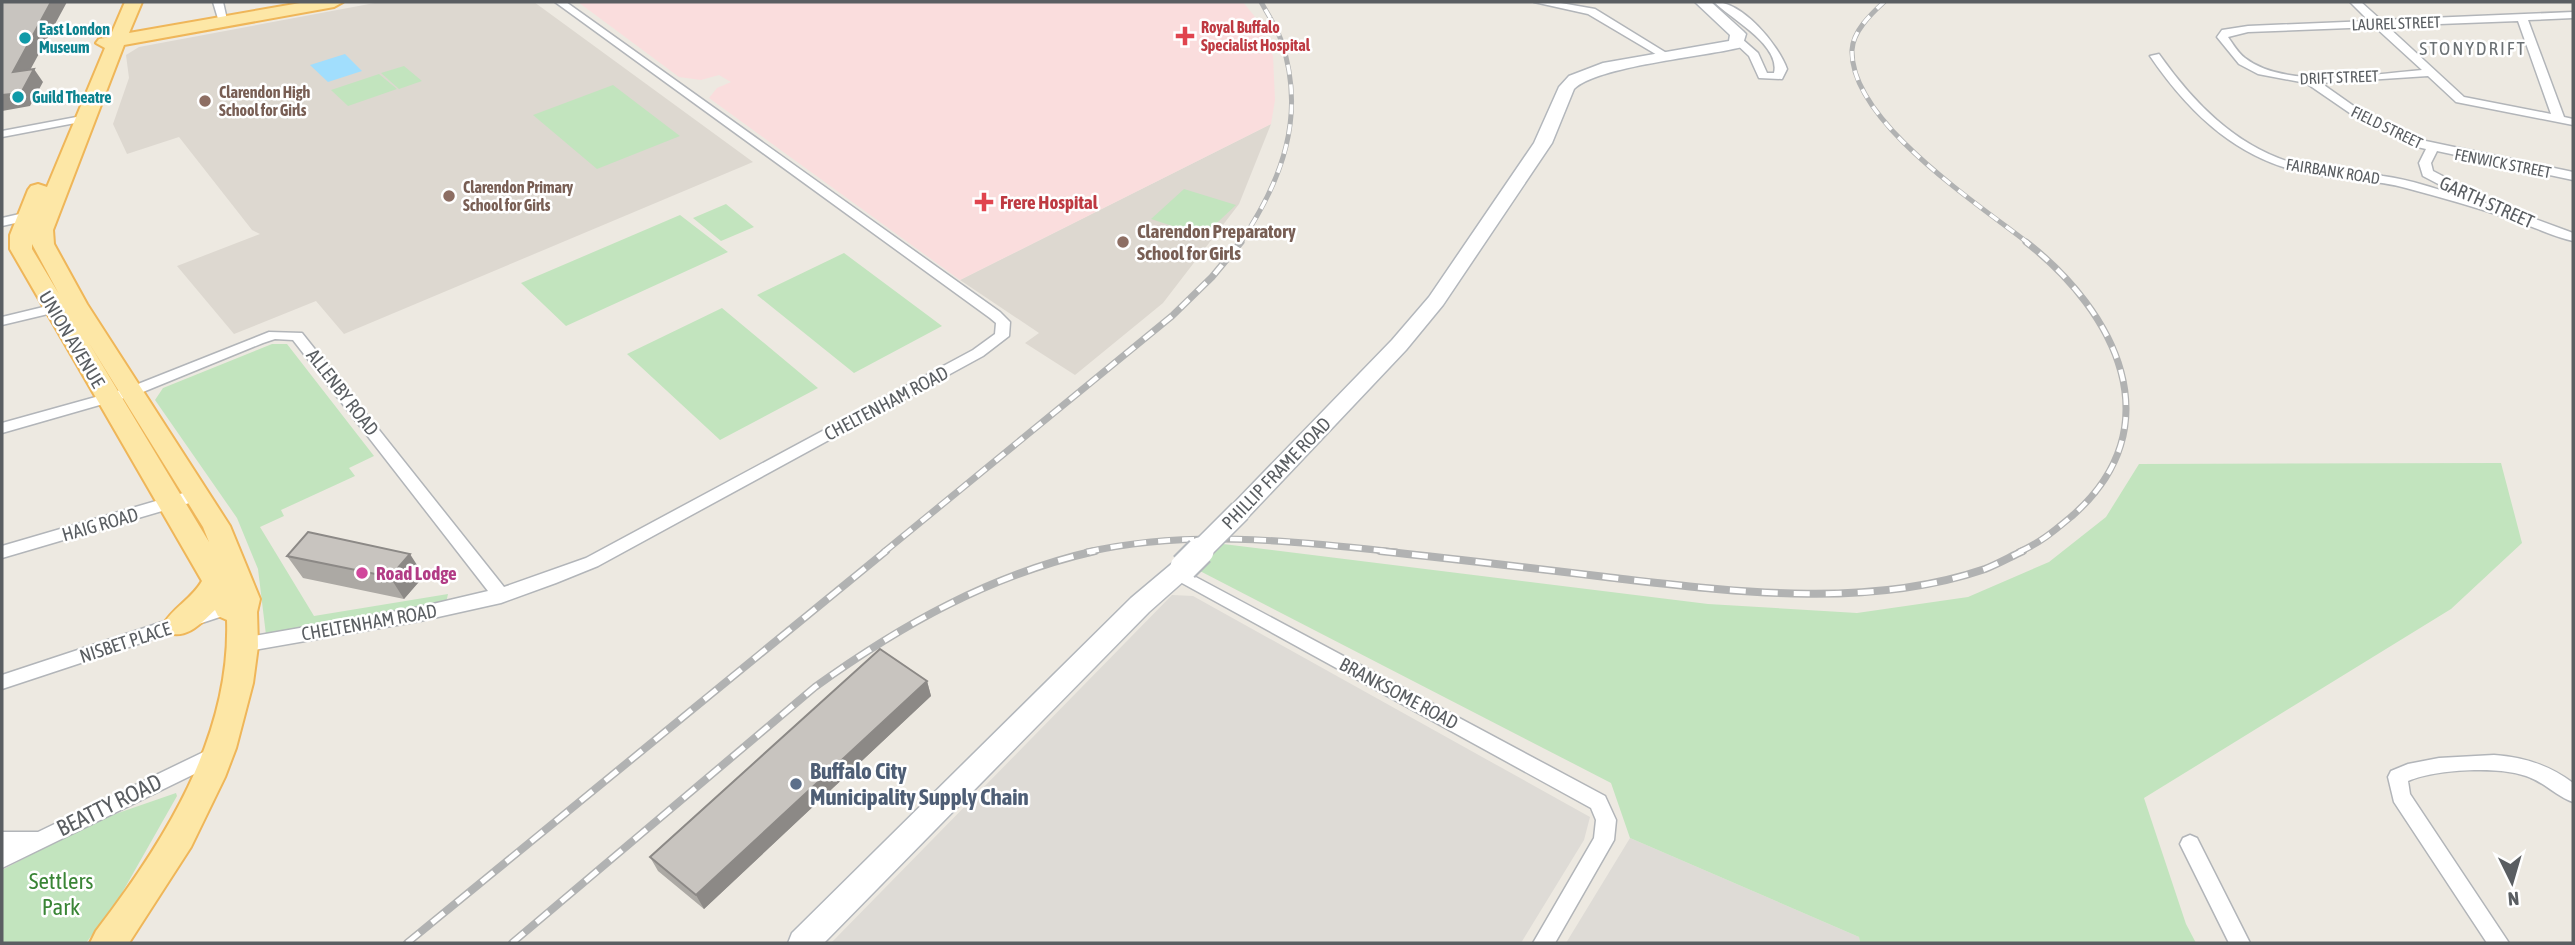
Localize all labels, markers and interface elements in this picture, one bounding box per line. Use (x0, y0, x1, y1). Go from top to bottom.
street label: LAUREL STREET (2351, 12, 2441, 34)
place label: Royal Buffalo Specialist Hospital (1201, 18, 1311, 54)
place label: East London Museum (39, 20, 110, 56)
marker: Royal Buffalo Specialist Hospital (1175, 26, 1195, 46)
marker: East London Museum (17, 30, 33, 46)
district label: STONYDRIFT (2419, 37, 2527, 59)
street label: DRIFT STREET (2299, 67, 2379, 87)
place label: Clarendon High School for Girls (219, 83, 311, 119)
place label: Guild Theatre (32, 88, 112, 106)
marker: Guild Theatre (10, 89, 26, 105)
marker: Clarendon High School for Girls (197, 93, 213, 109)
street label: FIELD STREET (2348, 102, 2426, 152)
street label: FENWICK STREET (2453, 145, 2553, 181)
street label: FAIRBANK ROAD (2285, 155, 2381, 187)
street label: GARTH STREET (2436, 171, 2538, 233)
place label: Clarendon Primary School for Girls (463, 178, 574, 214)
marker: Clarendon Primary School for Girls (441, 188, 457, 204)
place label: Frere Hospital (1000, 191, 1099, 213)
marker: Frere Hospital (974, 192, 994, 212)
place label: Clarendon Preparatory School for Girls (1137, 220, 1296, 264)
marker: Clarendon Preparatory School for Girls (1115, 234, 1131, 250)
street label: UNION AVENUE (34, 287, 110, 391)
street label: ALLENBY ROAD (302, 344, 384, 440)
street label: CHELTENHAM ROAD (820, 361, 952, 445)
street label: PHILLIP FRAME ROAD (1217, 413, 1335, 533)
street label: HAIG ROAD (59, 503, 141, 545)
place label: Road Lodge (376, 562, 457, 584)
marker: Road Lodge (354, 565, 370, 581)
street label: CHELTENHAM ROAD (300, 599, 438, 645)
street label: NISBET PLACE (77, 617, 173, 667)
street label: BRANKSOME ROAD (1336, 652, 1462, 734)
place label: Buffalo City Municipality Supply Chain (810, 758, 1029, 810)
street label: BEATTY ROAD (52, 768, 166, 842)
marker: Buffalo City Municipality Supply Chain (788, 776, 804, 792)
north arrow (2477, 847, 2547, 917)
park label: Settlers Park (29, 868, 93, 920)
text: N (2507, 887, 2520, 910)

